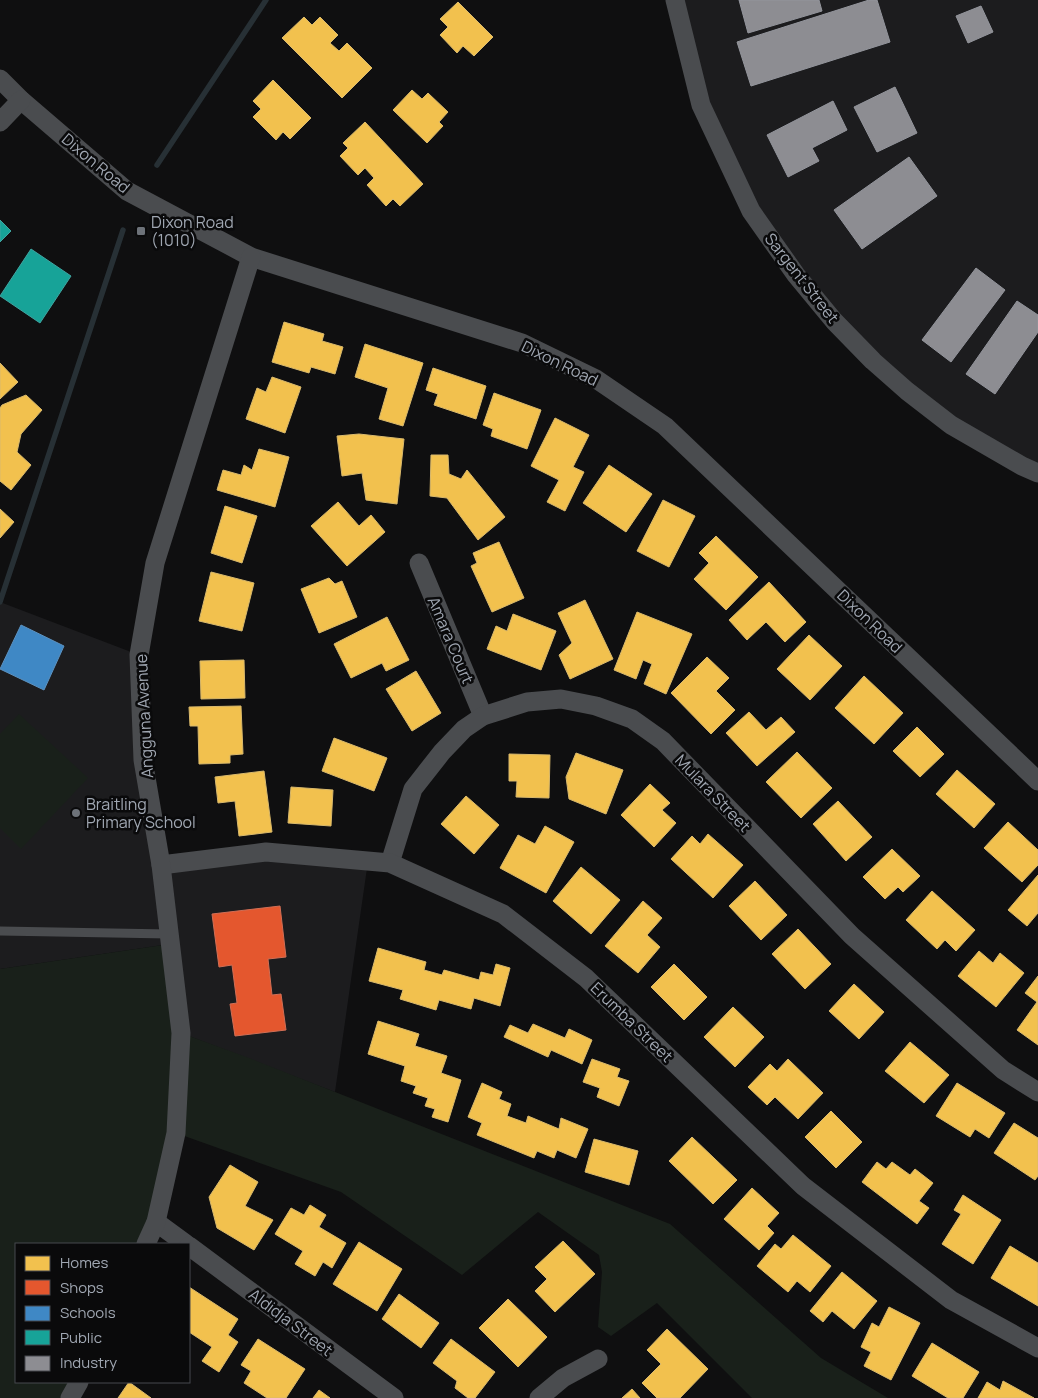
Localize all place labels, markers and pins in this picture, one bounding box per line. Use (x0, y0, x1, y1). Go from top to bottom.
place label: Dixon Road (1010) (151, 211, 234, 251)
marker: Dixon Road (1010) (135, 225, 147, 237)
place label: Braitling Primary School (86, 793, 196, 833)
marker: Braitling Primary School (70, 807, 82, 819)

